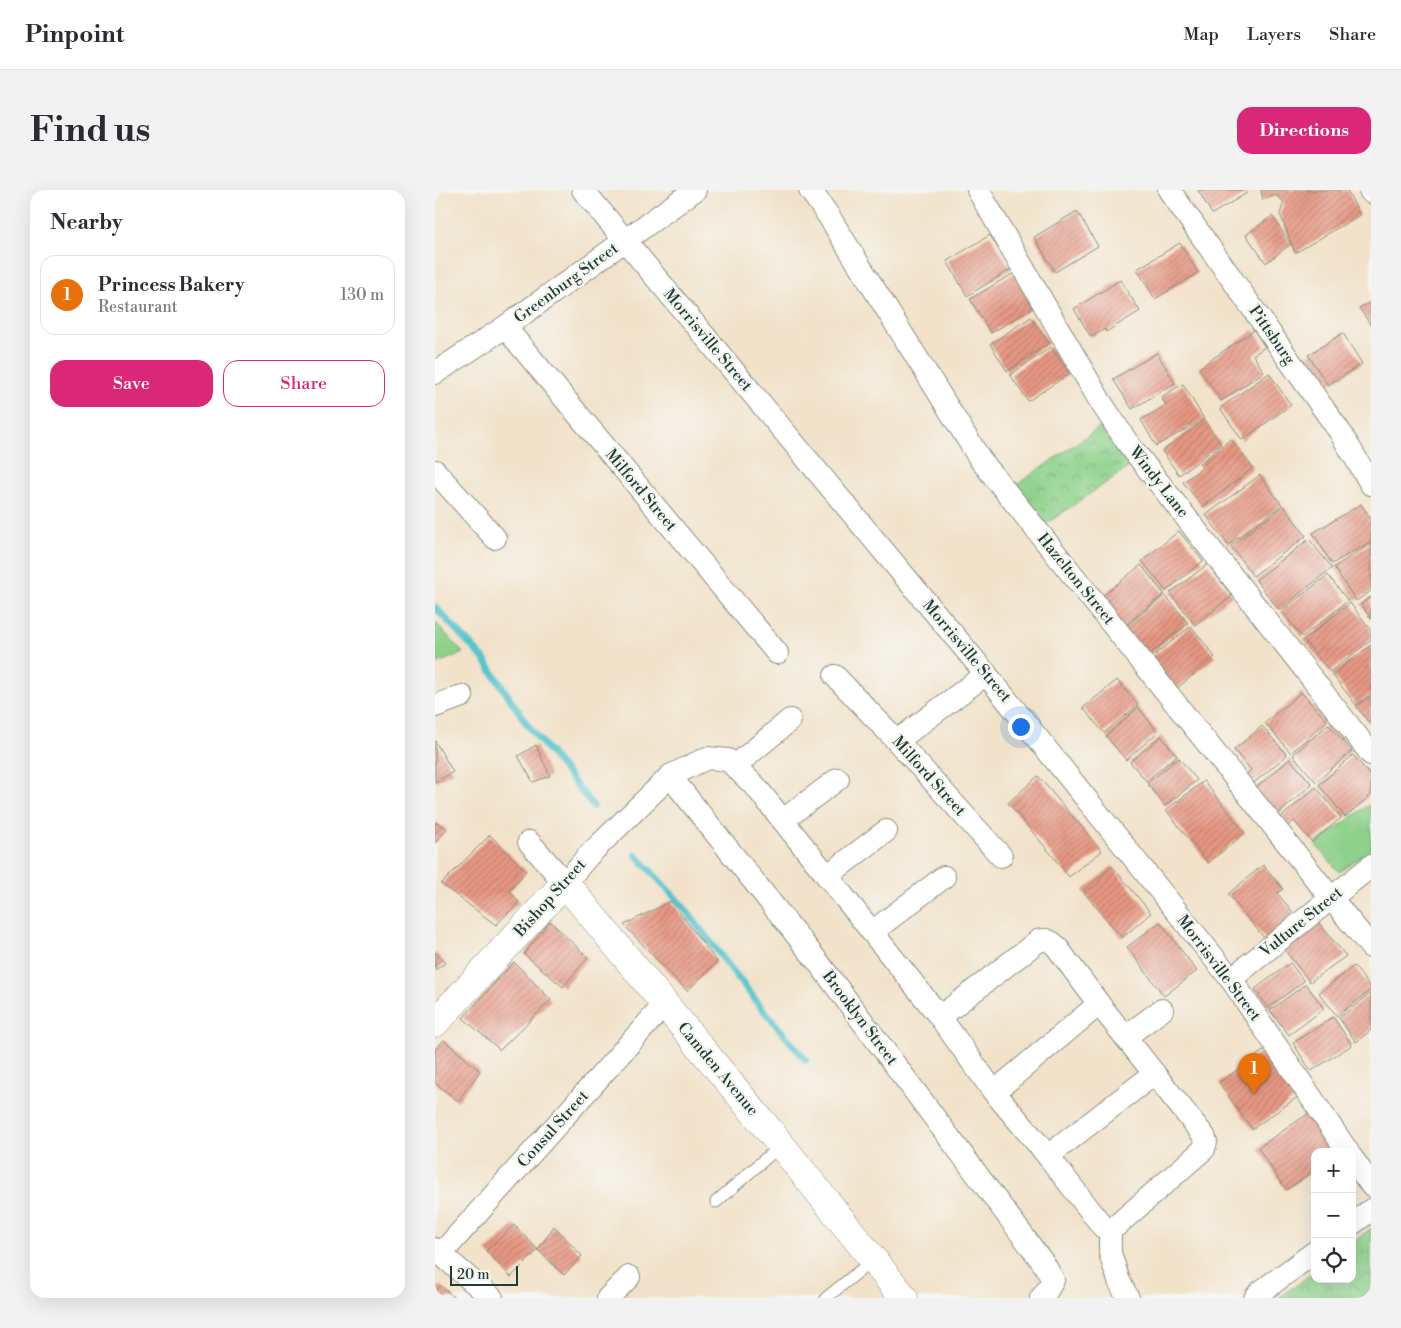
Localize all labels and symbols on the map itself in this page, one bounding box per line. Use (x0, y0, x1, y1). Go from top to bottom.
street label: Greenburg Street (510, 238, 622, 328)
street label: Morrisville Street (659, 285, 757, 396)
street label: Pittsburg (1244, 302, 1300, 369)
street label: Windy Lane (1124, 441, 1193, 522)
street label: Milford Street (601, 445, 681, 535)
street label: Hazelton Street (1033, 529, 1119, 629)
street label: Morrisville Street (918, 596, 1016, 707)
your location (1008, 714, 1034, 740)
street label: Milford Street (888, 732, 971, 821)
street label: Bishop Street (509, 855, 590, 942)
street label: Vulture Street (1255, 882, 1347, 962)
street label: Morrisville Street (1173, 911, 1266, 1025)
street label: Brooklyn Street (817, 966, 902, 1069)
street label: Camden Avenue (673, 1018, 763, 1120)
pin: 1 (1238, 1053, 1270, 1094)
street label: Consul Street (513, 1086, 593, 1172)
scale bar (450, 1263, 517, 1286)

